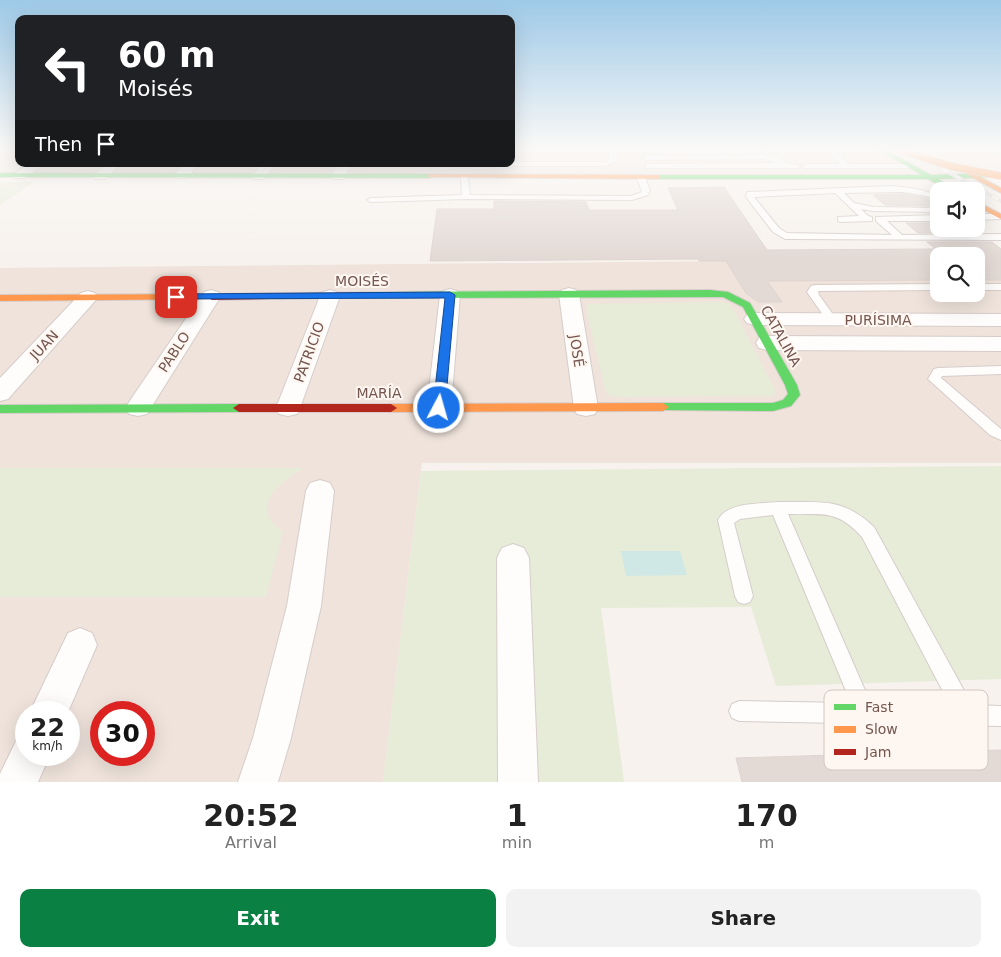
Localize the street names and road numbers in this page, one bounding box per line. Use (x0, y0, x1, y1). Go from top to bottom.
street label: MOISÉS (335, 273, 389, 289)
street label: CATALINA (758, 303, 805, 370)
street label: PURÍSIMA (844, 312, 912, 328)
street label: PATRICIO (291, 319, 327, 385)
street label: JUAN (26, 327, 62, 364)
street label: PABLO (155, 329, 193, 375)
street label: JOSÉ (566, 333, 587, 368)
street label: MARÍA (356, 385, 402, 401)

